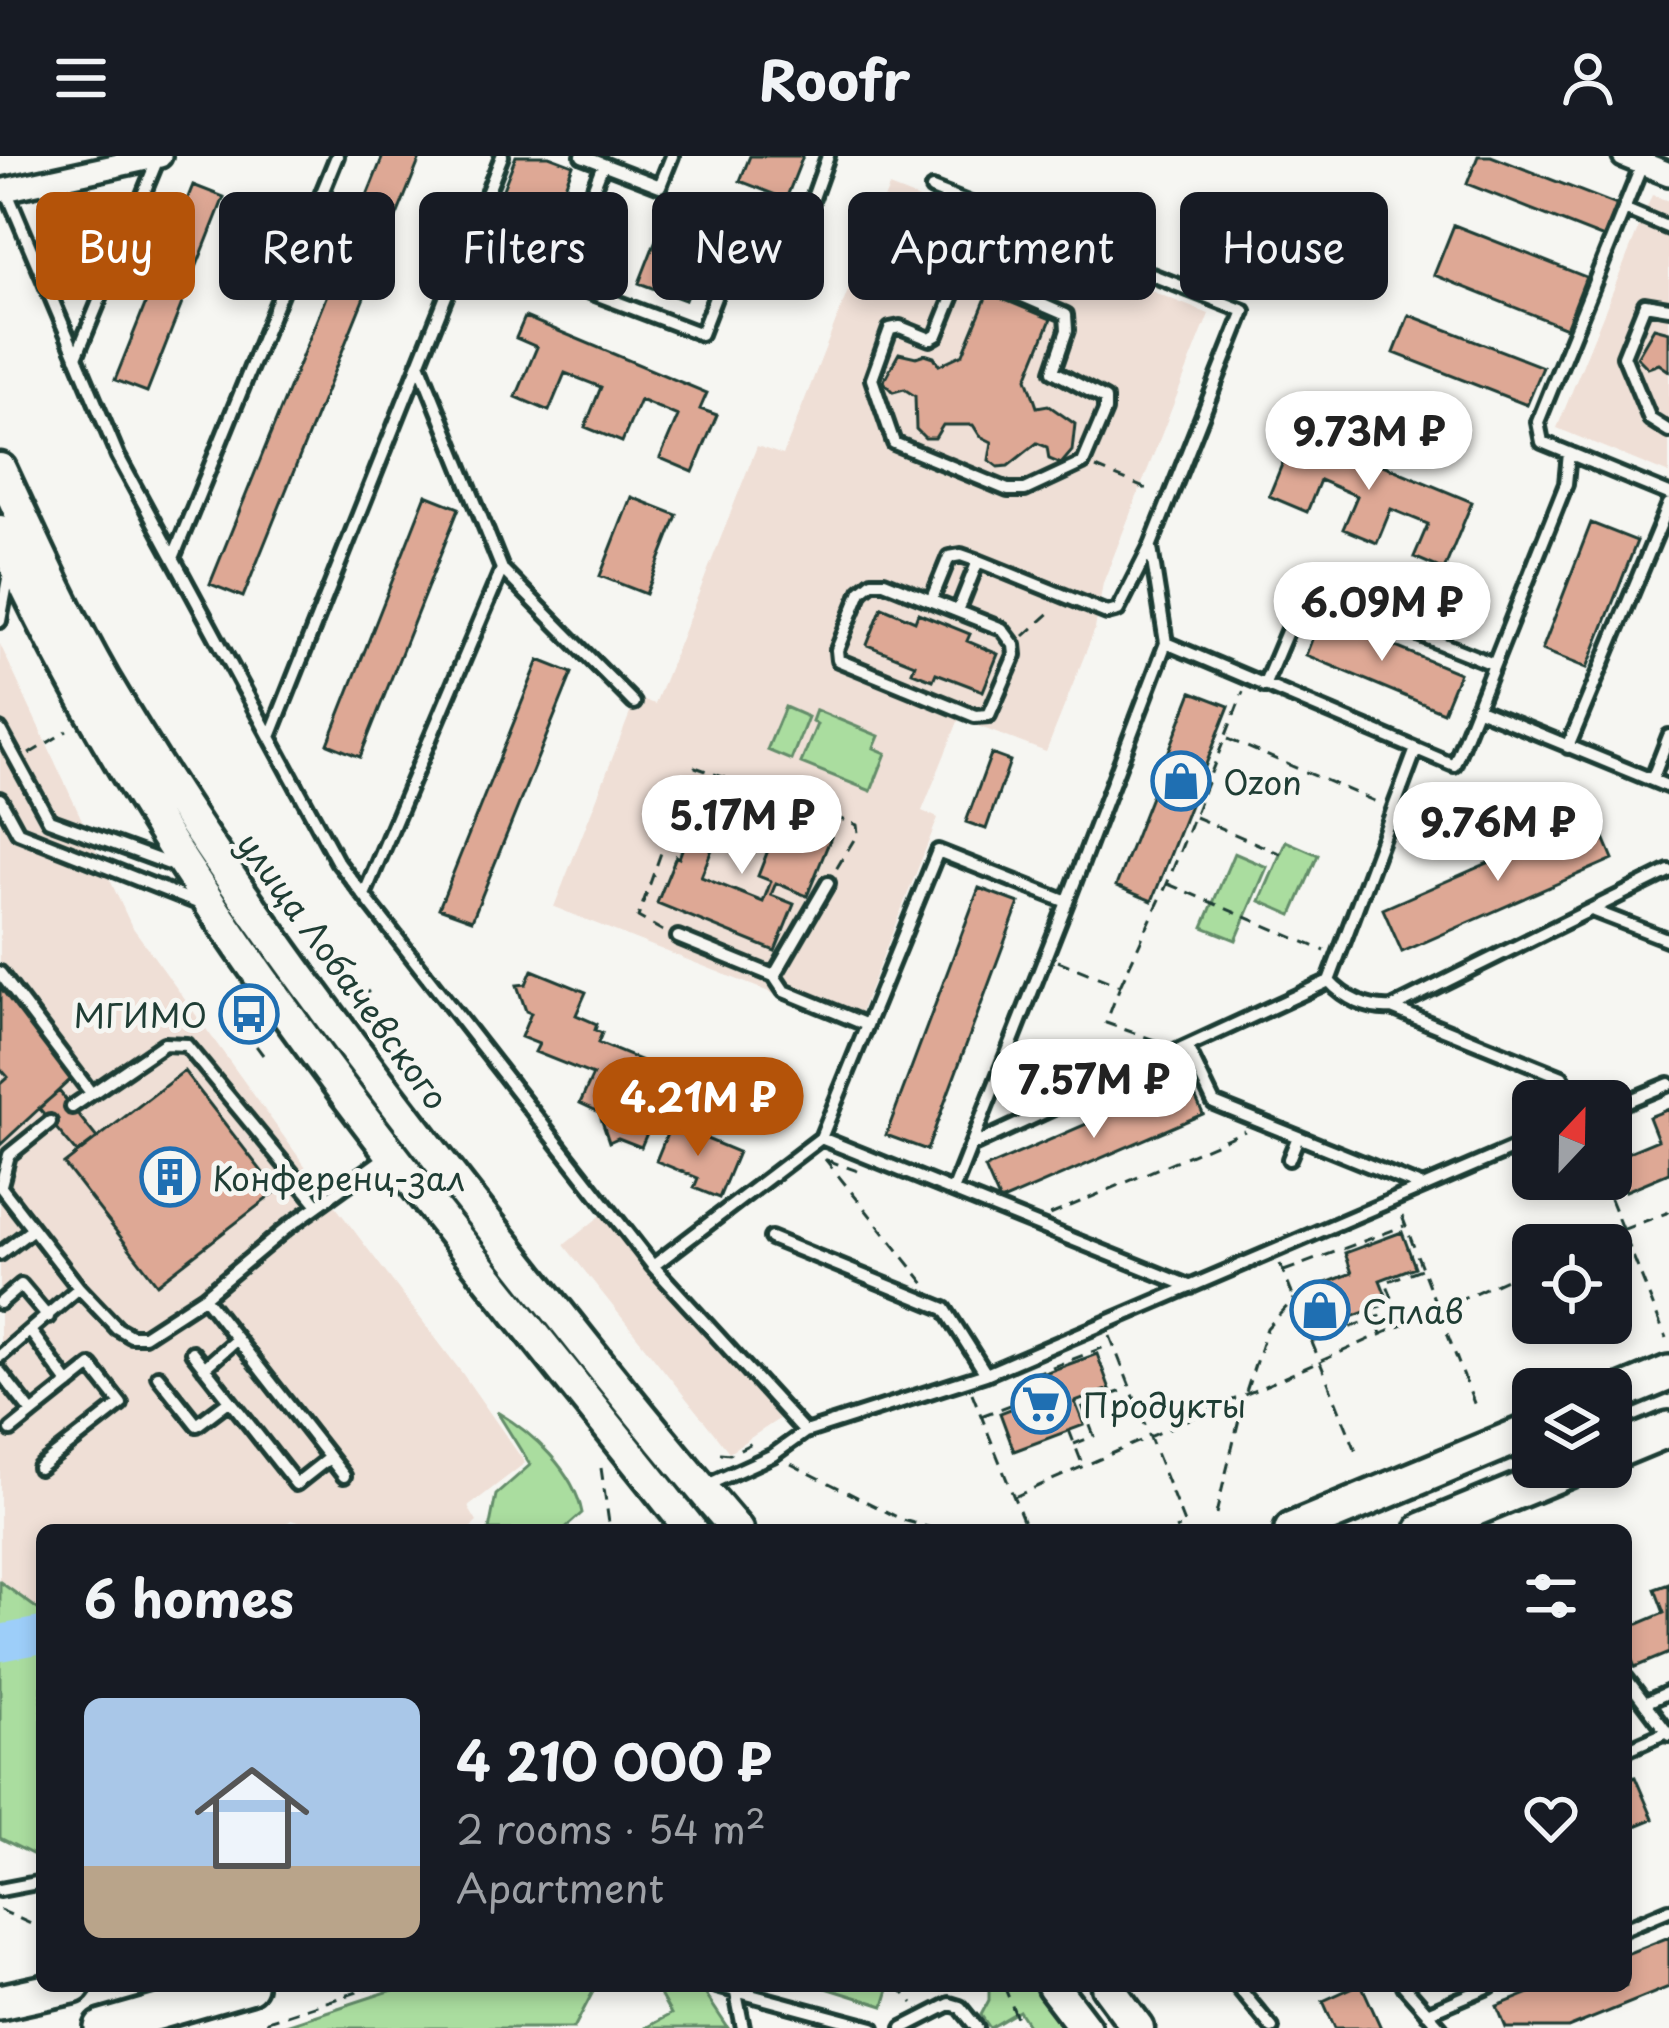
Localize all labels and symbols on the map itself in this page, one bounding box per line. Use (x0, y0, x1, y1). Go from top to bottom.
pin: 9.73M ₽ (1258, 391, 1480, 493)
pin: 6.09M ₽ (1271, 562, 1493, 664)
shop icon: Ozon (1150, 750, 1212, 812)
place label: Ozon (1223, 756, 1302, 806)
pin: 5.17M ₽ (631, 775, 853, 877)
pin: 9.76M ₽ (1387, 782, 1609, 884)
street label: улица Лобачевского (226, 821, 462, 1119)
bus stop icon: МГИМО (218, 983, 280, 1045)
place label: МГИМО (73, 989, 207, 1039)
pin: 7.57M ₽ (983, 1039, 1205, 1141)
pin: 4.21M ₽ (587, 1057, 809, 1159)
north arrow (1512, 1080, 1632, 1200)
building icon: Конференц-зал (139, 1146, 201, 1208)
place label: Конференц-зал (212, 1152, 465, 1202)
shop icon: Сплав (1289, 1279, 1351, 1341)
place label: Сплав (1362, 1285, 1464, 1335)
supermarket icon: Продукты (1010, 1373, 1072, 1435)
place label: Продукты (1083, 1379, 1246, 1429)

